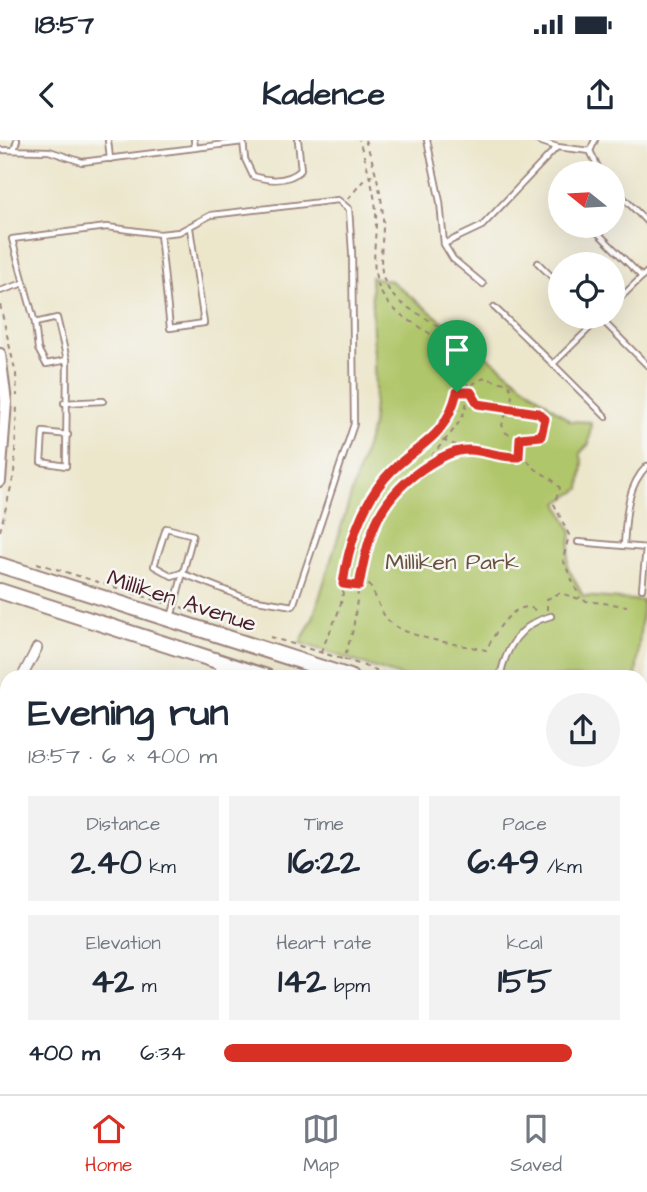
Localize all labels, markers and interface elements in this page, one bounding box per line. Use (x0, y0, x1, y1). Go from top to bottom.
text: 18:57 (35, 7, 94, 43)
text: Kadence (262, 72, 385, 117)
icon: back (28, 76, 66, 114)
icon: share (581, 76, 619, 114)
north arrow (548, 161, 625, 238)
map controls (548, 161, 625, 329)
button: locate (548, 252, 625, 329)
pin (427, 320, 487, 392)
icon: arrive (438, 331, 476, 369)
park label: Milliken Park (385, 546, 519, 578)
street label: Milliken Avenue (103, 562, 260, 640)
text: Evening run (28, 688, 229, 740)
button: share (546, 693, 620, 767)
text: 18:57 · 6 × 400 m (28, 740, 217, 772)
text: Distance (86, 811, 160, 838)
text: Time (304, 811, 344, 838)
text: Pace (503, 811, 547, 838)
text: 2.40 (71, 838, 142, 887)
text: 16:22 (288, 838, 360, 887)
text: 6:49 (468, 838, 539, 887)
text: km (142, 854, 176, 881)
text: /km (539, 854, 582, 881)
text: Elevation (86, 930, 161, 957)
text: Heart rate (276, 930, 372, 957)
text: kcal (506, 930, 543, 957)
text: 42 (90, 957, 134, 1006)
text: 142 (278, 957, 326, 1006)
text: 155 (498, 957, 552, 1006)
text: m (134, 973, 156, 1000)
text: bpm (326, 973, 370, 1000)
text: 400 m (28, 1037, 100, 1069)
text: 6:34 (140, 1037, 186, 1069)
tab: Home (85, 1110, 132, 1179)
tab: Map (302, 1110, 340, 1179)
tab: Saved (510, 1110, 562, 1179)

